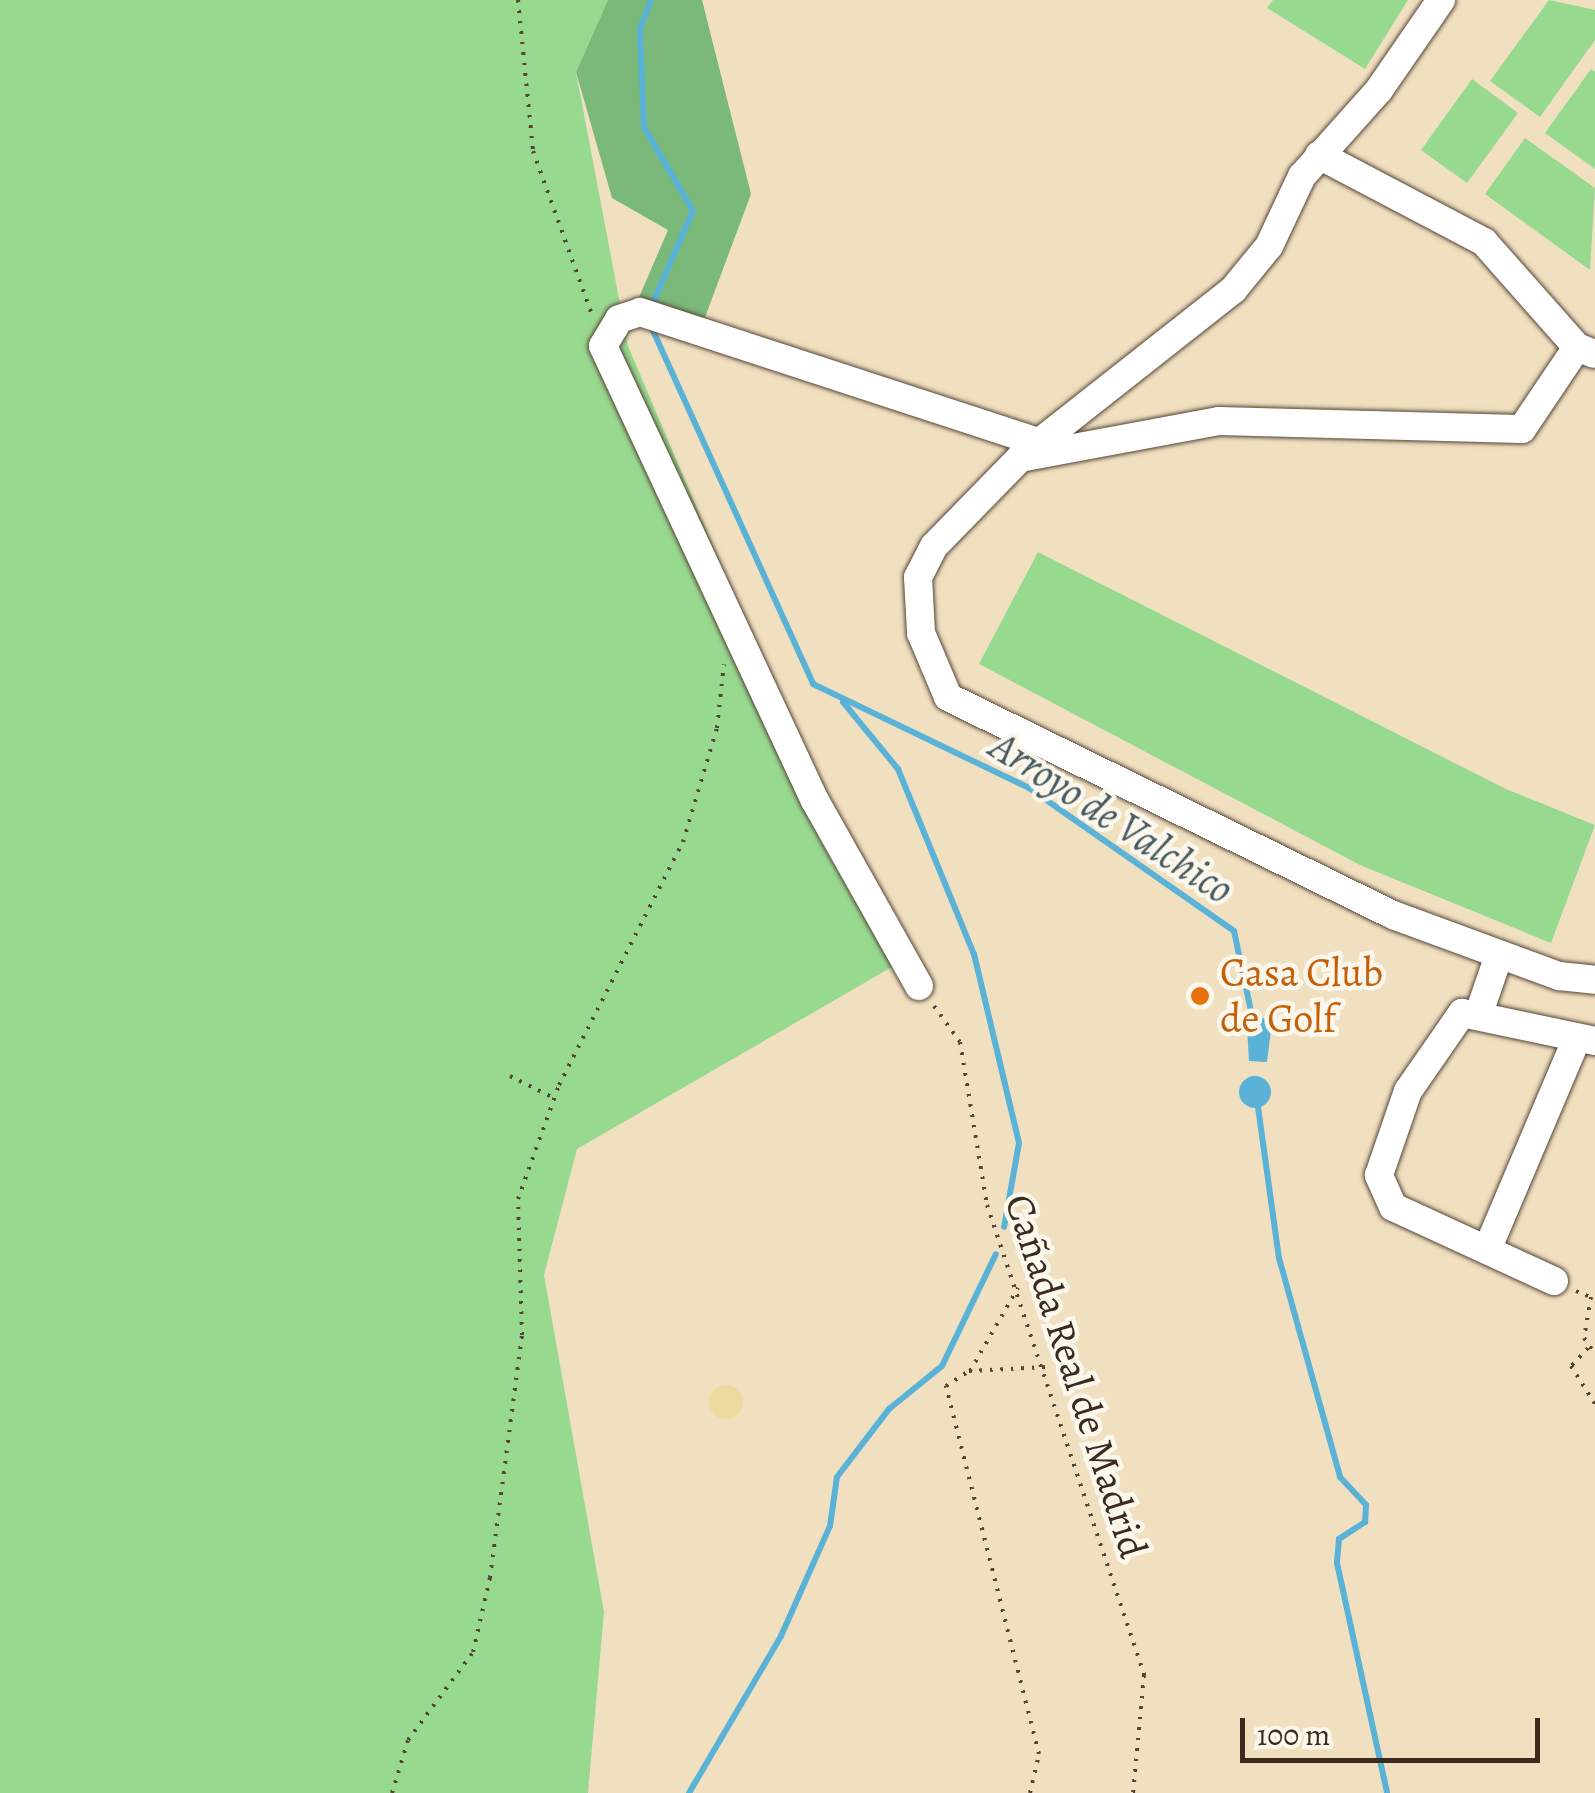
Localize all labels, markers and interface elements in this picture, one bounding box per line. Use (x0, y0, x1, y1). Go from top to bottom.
water label: Arroyo de Valchico (981, 720, 1243, 914)
place label: Casa Club de Golf (1220, 949, 1383, 1043)
marker: Casa Club de Golf (1189, 985, 1211, 1007)
street label: Cañada Real de Madrid (995, 1188, 1157, 1564)
scale bar (1245, 1698, 1545, 1760)
text: 100 m (1257, 1715, 1330, 1755)

